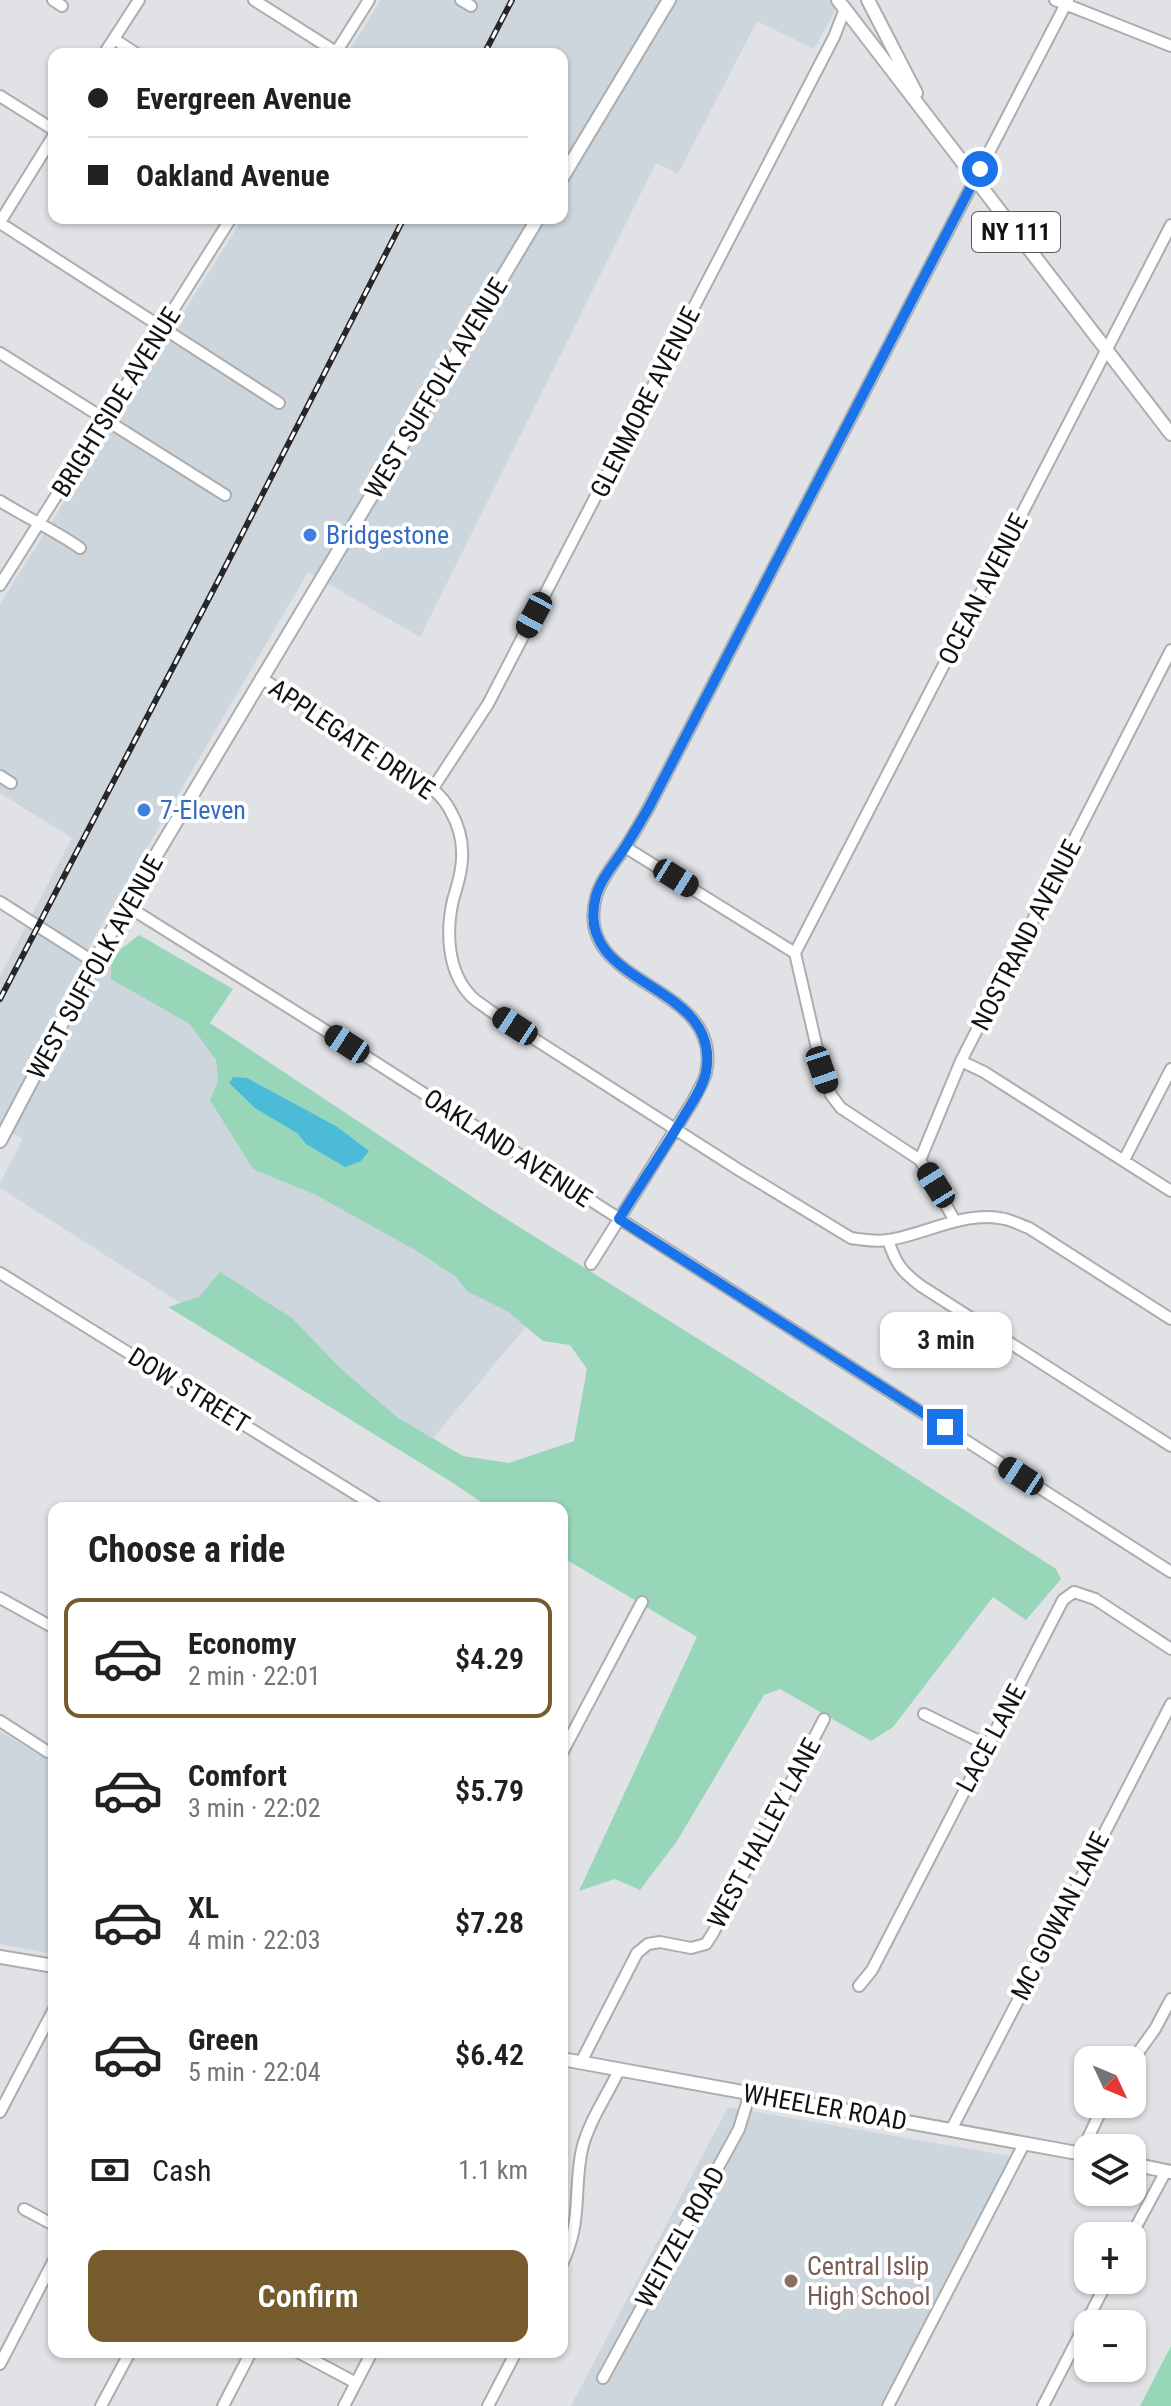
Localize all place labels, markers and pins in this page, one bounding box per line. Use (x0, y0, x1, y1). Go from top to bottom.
place label: Bridgestone (326, 520, 449, 550)
marker: Bridgestone (301, 526, 319, 544)
place label: 7-Eleven (160, 795, 246, 825)
marker: 7-Eleven (135, 801, 153, 819)
place label: Central Islip High School (807, 2251, 931, 2311)
marker: Central Islip High School (782, 2272, 800, 2290)

